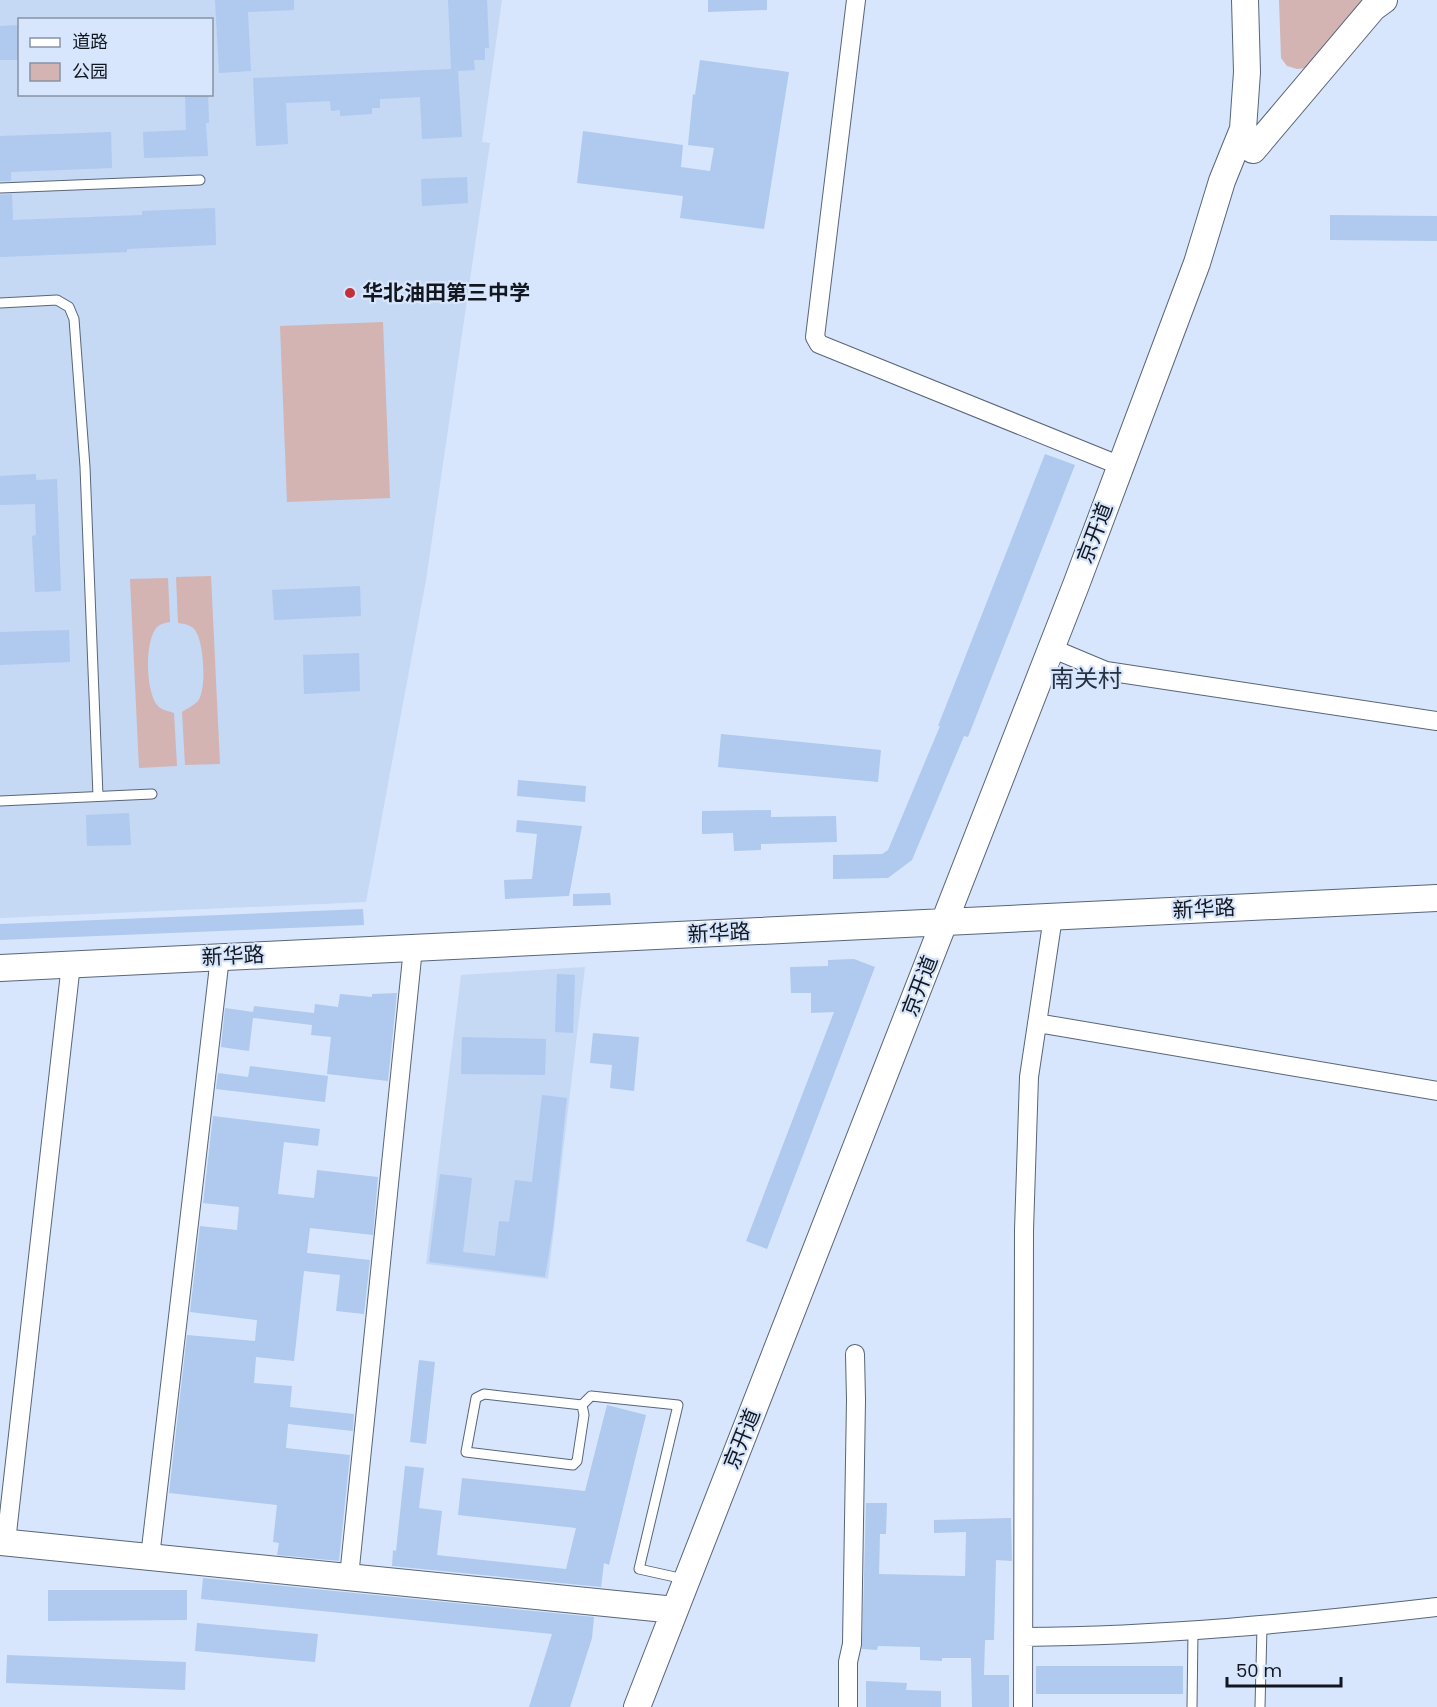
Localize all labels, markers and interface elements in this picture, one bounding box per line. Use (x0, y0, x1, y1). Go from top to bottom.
legend (18, 18, 213, 96)
text: 道路 (72, 29, 108, 54)
text: 公园 (72, 59, 108, 84)
place label: 华北油田第三中学 (362, 278, 530, 307)
marker: 华北油田第三中学 (343, 286, 357, 300)
street label: 京开道 (1070, 498, 1119, 567)
district label: 南关村 (1050, 662, 1122, 695)
street label: 新华路 (1172, 892, 1236, 925)
street label: 新华路 (687, 916, 751, 949)
street label: 新华路 (201, 939, 265, 972)
street label: 京开道 (895, 951, 944, 1020)
street label: 京开道 (716, 1404, 767, 1473)
scale bar (1227, 1650, 1341, 1688)
text: 50 m (1236, 1658, 1282, 1683)

